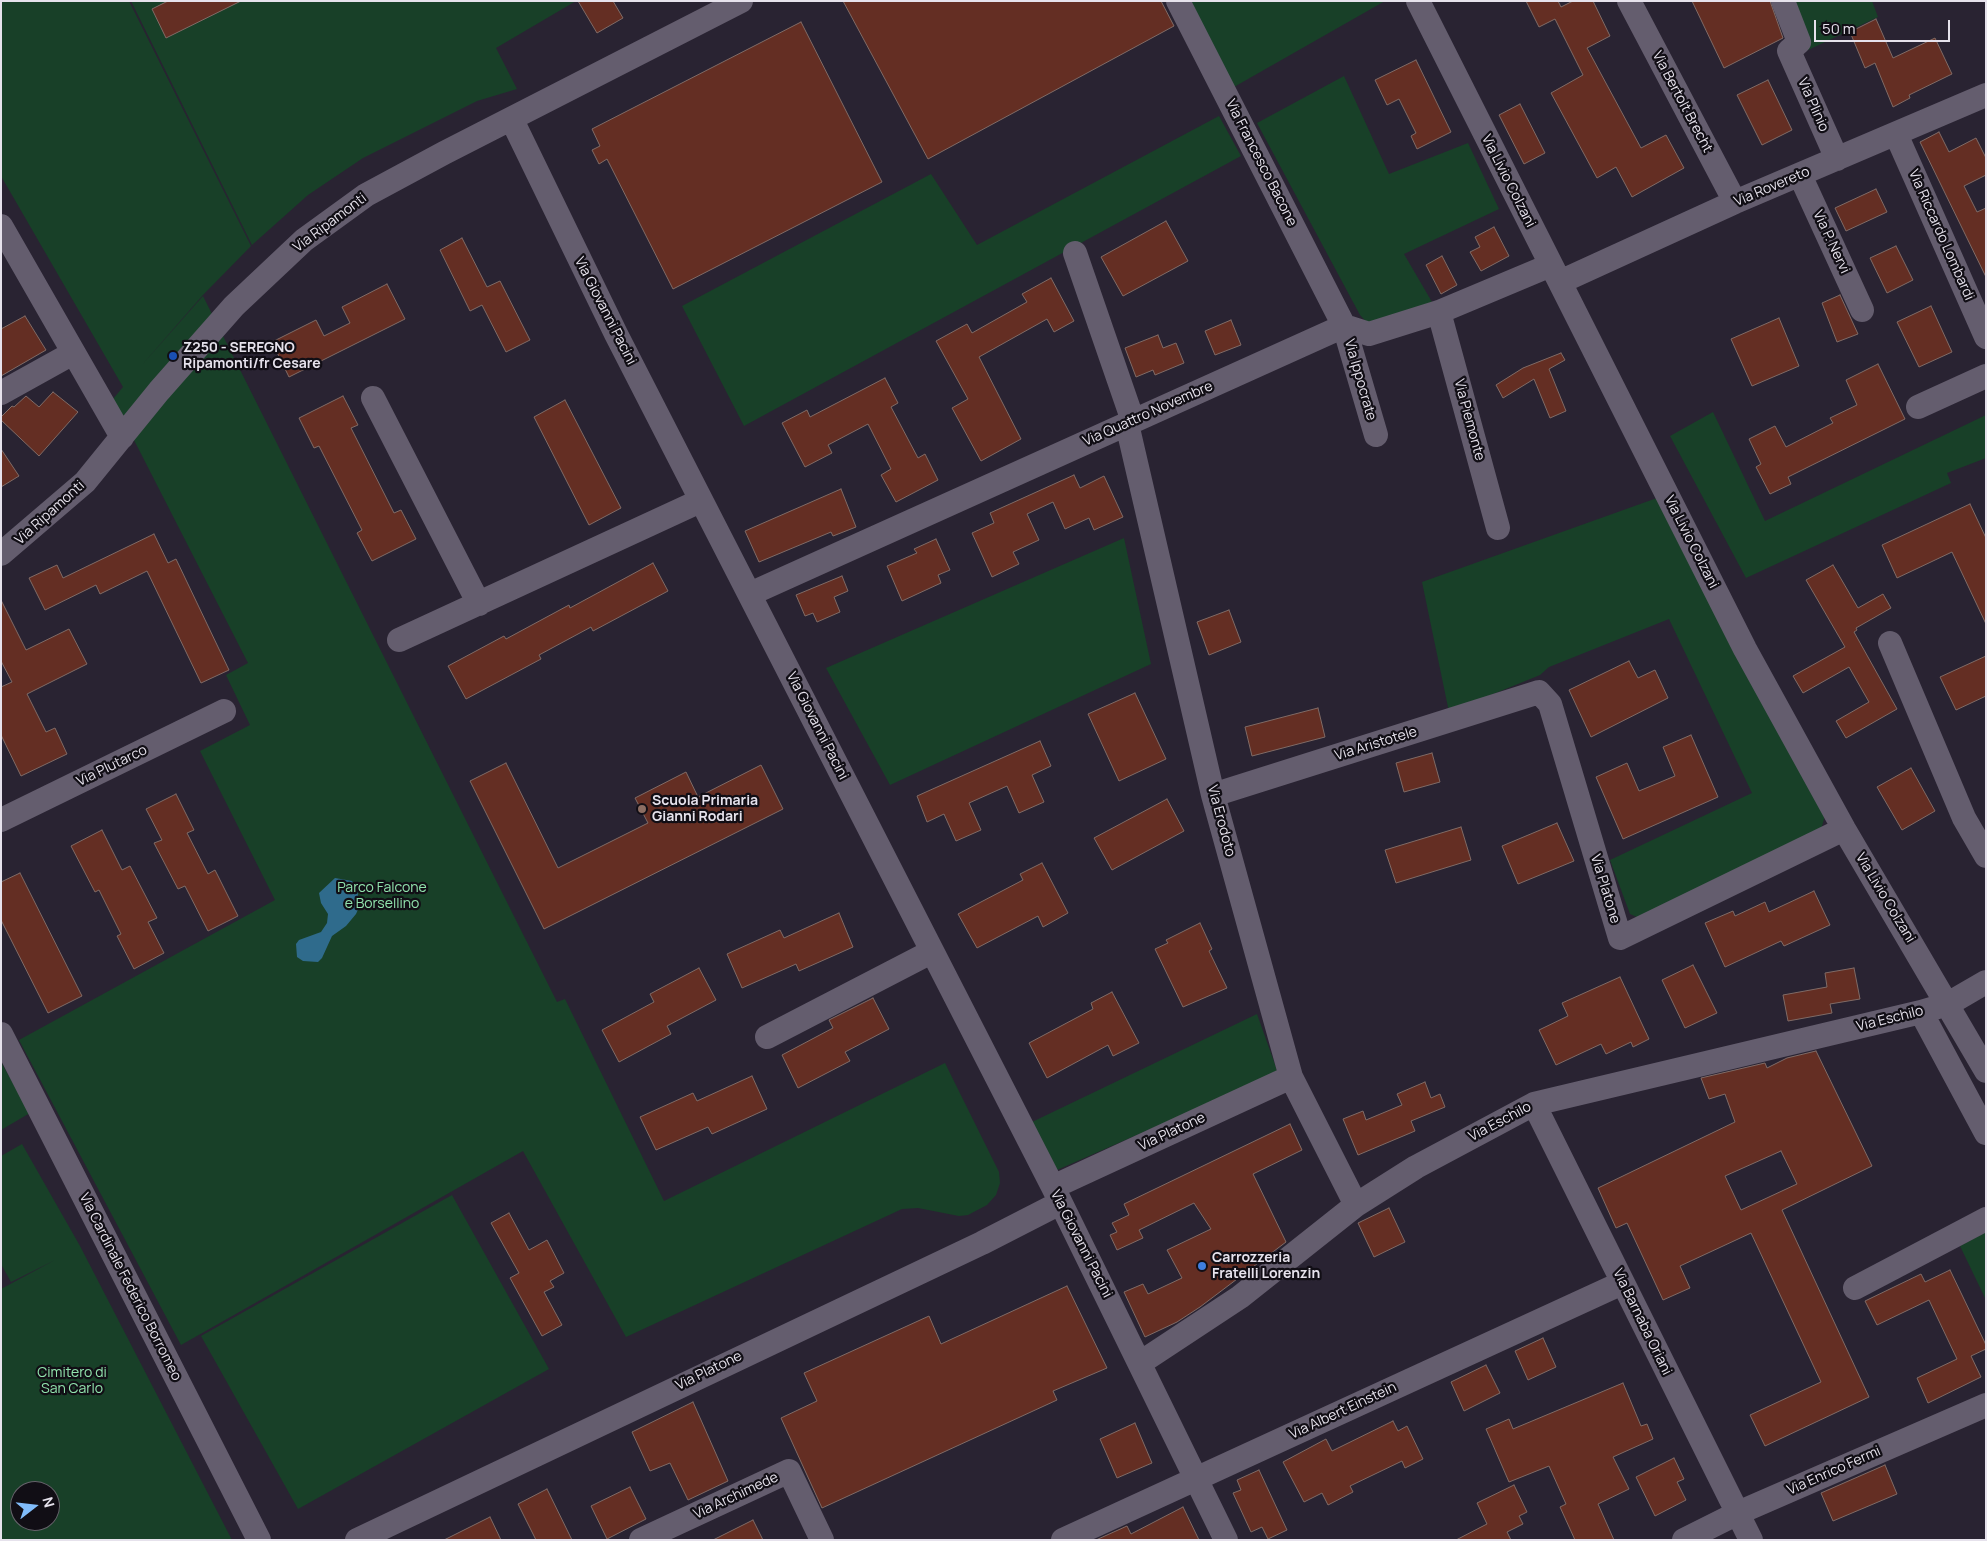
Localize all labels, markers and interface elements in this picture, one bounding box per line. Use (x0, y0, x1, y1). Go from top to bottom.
scale bar (1817, 10, 1953, 42)
text: 50 m (1822, 18, 1856, 39)
street label: Via Bertolt Brecht (1648, 48, 1716, 156)
street label: Via Plinio (1794, 76, 1832, 134)
street label: Via Francesco Bacone (1222, 97, 1300, 229)
street label: Via Livio Colzani (1477, 132, 1539, 230)
street label: Via Rovereto (1732, 164, 1812, 210)
street label: Via Riccardo Lombardi (1905, 167, 1977, 303)
street label: Via Ripamonti (290, 190, 370, 256)
street label: Via P. Nervi (1809, 208, 1853, 276)
street label: Via Giovanni Pacini (571, 254, 639, 368)
street label: Via Ippocrate (1340, 337, 1380, 423)
place label: Z250 - SEREGNO Ripamonti/fr Cesare (183, 340, 321, 372)
marker: Z250 - SEREGNO Ripamonti/fr Cesare (167, 350, 179, 362)
street label: Via Piemonte (1450, 377, 1488, 463)
street label: Via Quattro Novembre (1081, 378, 1215, 450)
street label: Via Ripamonti (12, 477, 88, 549)
street label: Via Livio Colzani (1660, 493, 1722, 591)
street label: Via Giovanni Pacini (783, 669, 851, 783)
street label: Via Aristotele (1333, 724, 1419, 764)
street label: Via Plutarco (74, 742, 150, 790)
street label: Via Erodoto (1203, 783, 1239, 859)
place label: Scuola Primaria Gianni Rodari (652, 793, 758, 826)
marker: Scuola Primaria Gianni Rodari (636, 803, 648, 815)
street label: Via Livio Colzani (1852, 850, 1918, 946)
street label: Via Platone (1587, 852, 1623, 926)
park label: Parco Falcone e Borsellino (337, 880, 427, 912)
street label: Via Eschilo (1855, 1003, 1925, 1035)
street label: Via Eschilo (1466, 1099, 1534, 1145)
street label: Via Platone (1136, 1109, 1208, 1155)
street label: Via Giovanni Pacini (1047, 1187, 1115, 1301)
street label: Via Cardinale Federico Borromeo (75, 1190, 185, 1384)
place label: Carrozzeria Fratelli Lorenzin (1212, 1250, 1320, 1282)
marker: Carrozzeria Fratelli Lorenzin (1196, 1260, 1208, 1272)
street label: Via Barnaba Oriani (1609, 1266, 1675, 1378)
street label: Via Platone (673, 1348, 745, 1394)
park label: Cimitero di San Carlo (37, 1365, 107, 1398)
street label: Via Albert Einstein (1287, 1379, 1399, 1443)
street label: Via Enrico Fermi (1785, 1443, 1883, 1499)
street label: Via Archimede (691, 1469, 781, 1523)
north arrow (10, 1481, 60, 1531)
text: N (38, 1495, 59, 1509)

